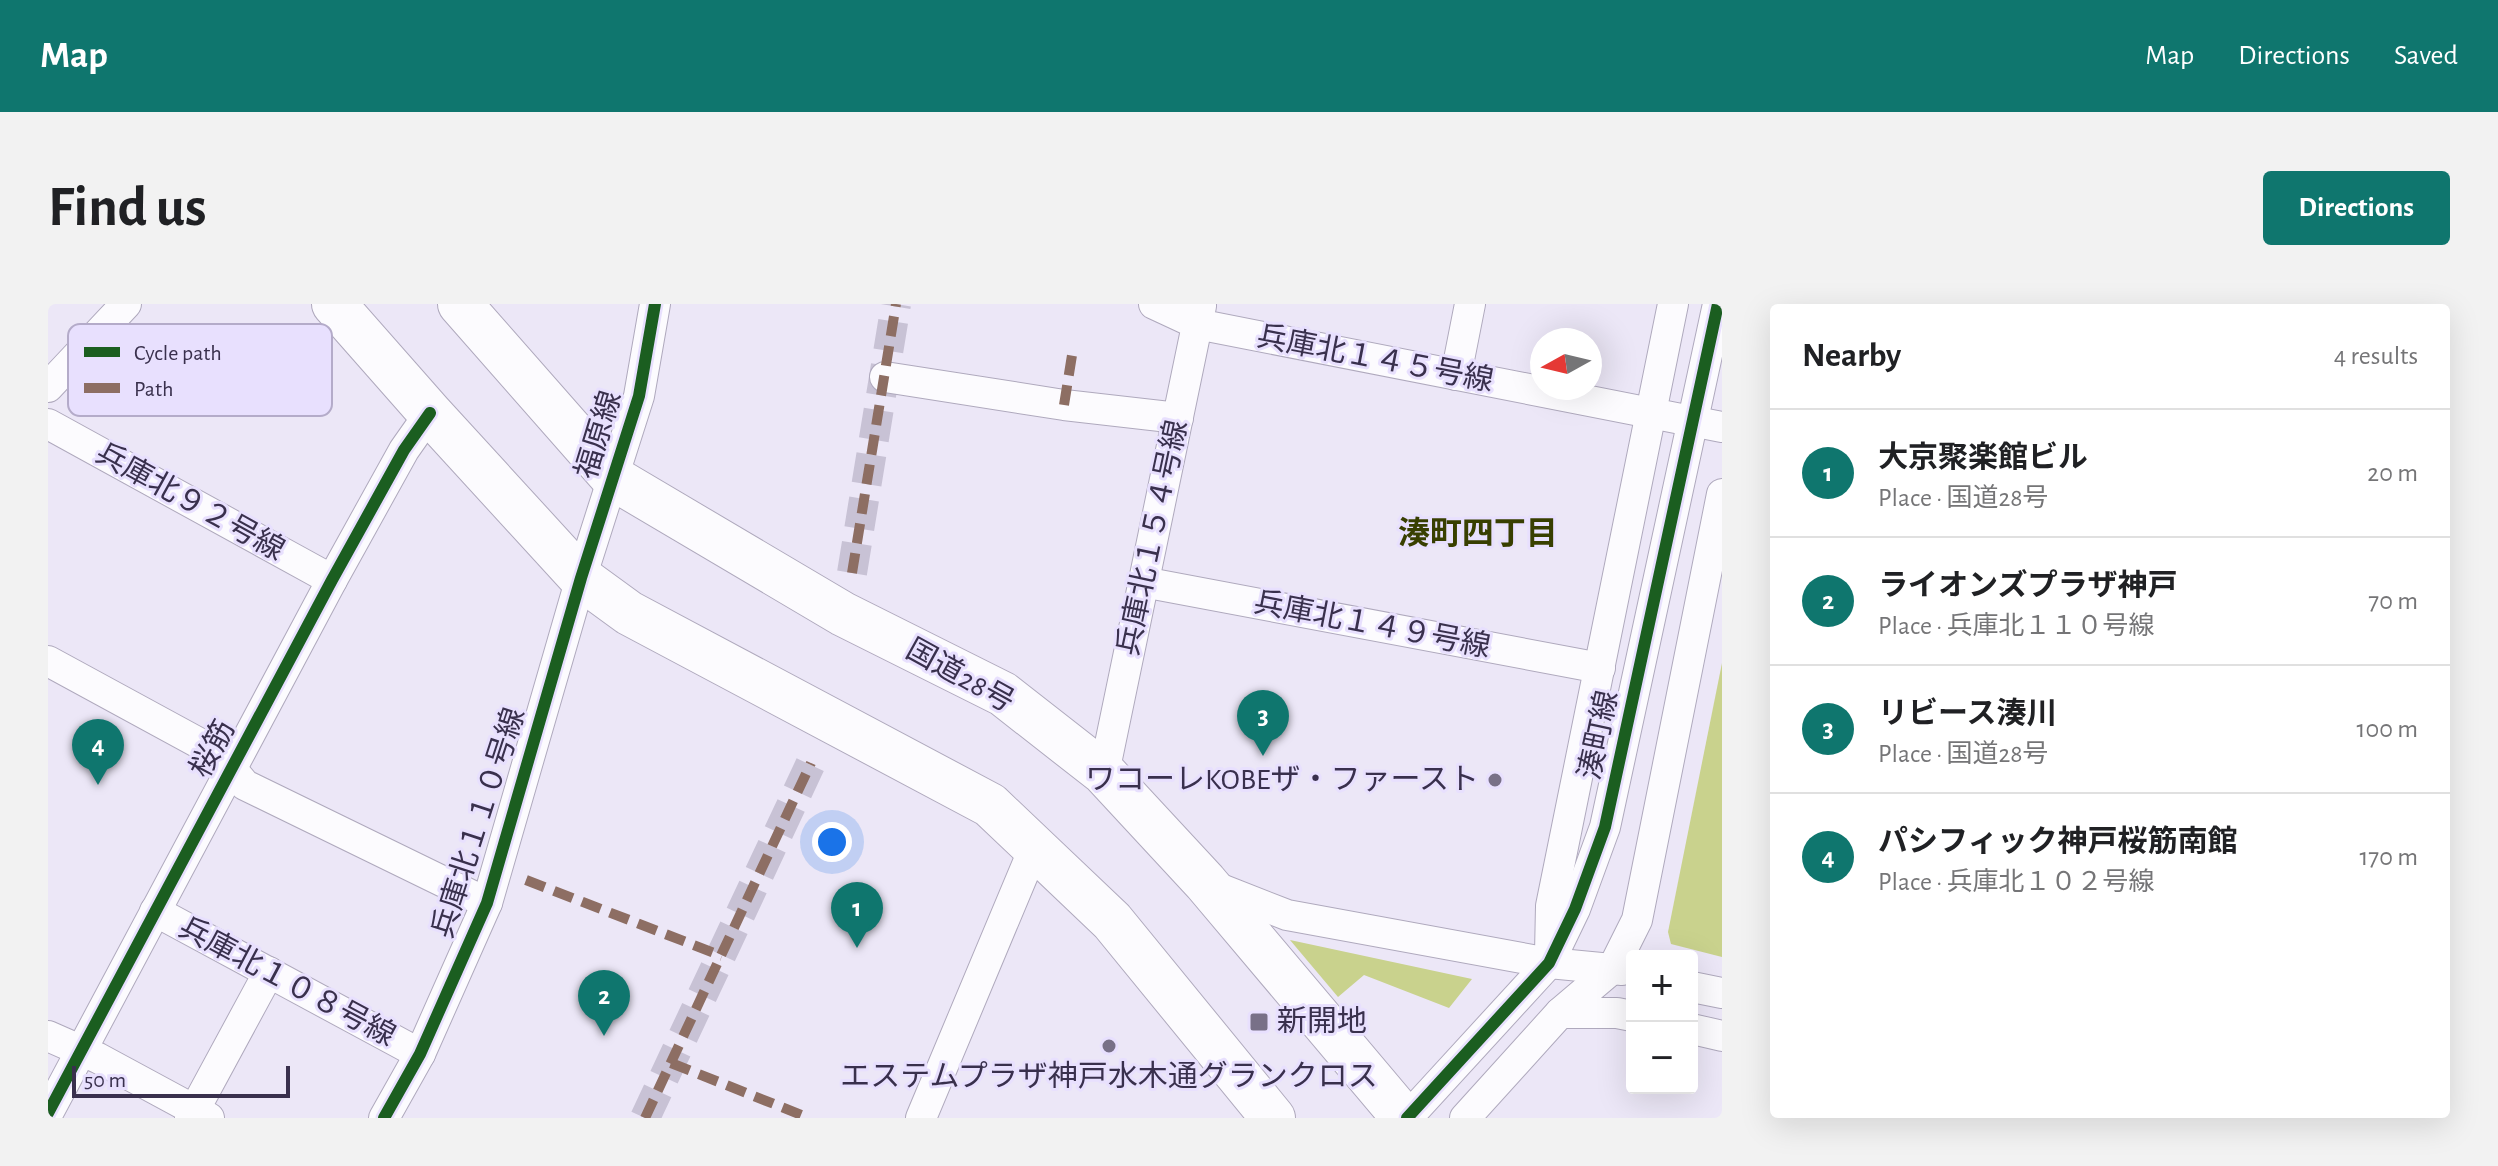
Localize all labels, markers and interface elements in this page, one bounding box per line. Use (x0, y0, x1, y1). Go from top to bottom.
text: Map (40, 37, 108, 75)
text: Map (2145, 42, 2194, 70)
text: Directions (2238, 42, 2350, 70)
text: Saved (2394, 42, 2458, 70)
button: Directions (2263, 171, 2450, 245)
text: Find us (48, 180, 206, 236)
street label: 兵庫北１４５号線 (1254, 319, 1496, 397)
legend (68, 324, 332, 416)
north arrow (1530, 328, 1602, 400)
text: Nearby (1802, 339, 1901, 373)
text: Cycle path (134, 342, 222, 364)
text: 4 results (2334, 343, 2418, 369)
text: Path (134, 378, 174, 400)
street label: 福原線 (570, 387, 627, 482)
street label: 兵庫北１５４号線 (1111, 417, 1193, 658)
street label: 兵庫北９２号線 (91, 436, 290, 566)
text: 大京聚楽館ビル (1878, 443, 2088, 473)
text: 1 (1823, 460, 1833, 486)
text: 20 m (2367, 460, 2418, 486)
text: Place · 国道28号 (1878, 485, 2049, 511)
district label: 湊町四丁目 (1398, 516, 1558, 550)
text: ライオンズプラザ神戸 (1878, 571, 2177, 601)
street label: 兵庫北１４９号線 (1251, 585, 1493, 663)
text: 2 (1822, 588, 1834, 614)
text: 70 m (2368, 588, 2418, 614)
text: Place · 兵庫北１１０号線 (1878, 613, 2154, 639)
street label: 国道28号 (901, 633, 1019, 718)
street label: 湊町線 (1573, 687, 1623, 782)
pin: 3 (1237, 690, 1289, 756)
text: リビース湊川 (1878, 699, 2057, 729)
street label: 兵庫北１１０号線 (426, 704, 530, 942)
street label: 桜筋 (184, 715, 240, 783)
text: 3 (1822, 716, 1834, 742)
text: 100 m (2357, 716, 2418, 742)
pin: 4 (72, 719, 124, 785)
text: Place · 国道28号 (1878, 741, 2049, 767)
place label: ワコーレKOBEザ・ファースト (1085, 765, 1479, 795)
marker: ワコーレKOBEザ・ファースト (1486, 771, 1504, 789)
your location (812, 822, 852, 862)
text: パシフィック神戸桜筋南館 (1878, 827, 2237, 857)
text: 4 (1821, 844, 1835, 870)
text: 170 m (2359, 844, 2418, 870)
text: Place · 兵庫北１０２号線 (1878, 869, 2154, 895)
pin: 1 (831, 882, 883, 948)
street label: 兵庫北１０８号線 (174, 911, 401, 1052)
map controls (1626, 950, 1698, 1094)
button: + (1626, 950, 1698, 1022)
pin: 2 (578, 970, 630, 1036)
place label: 新開地 (1277, 1005, 1367, 1037)
marker: 新開地 (1248, 1011, 1270, 1033)
button: − (1626, 1022, 1698, 1094)
marker: エステムプラザ神戸水木通グランクロス (1100, 1037, 1118, 1055)
place label: エステムプラザ神戸水木通グランクロス (840, 1060, 1378, 1092)
scale bar (72, 1062, 290, 1098)
text: 50 m (84, 1069, 126, 1091)

